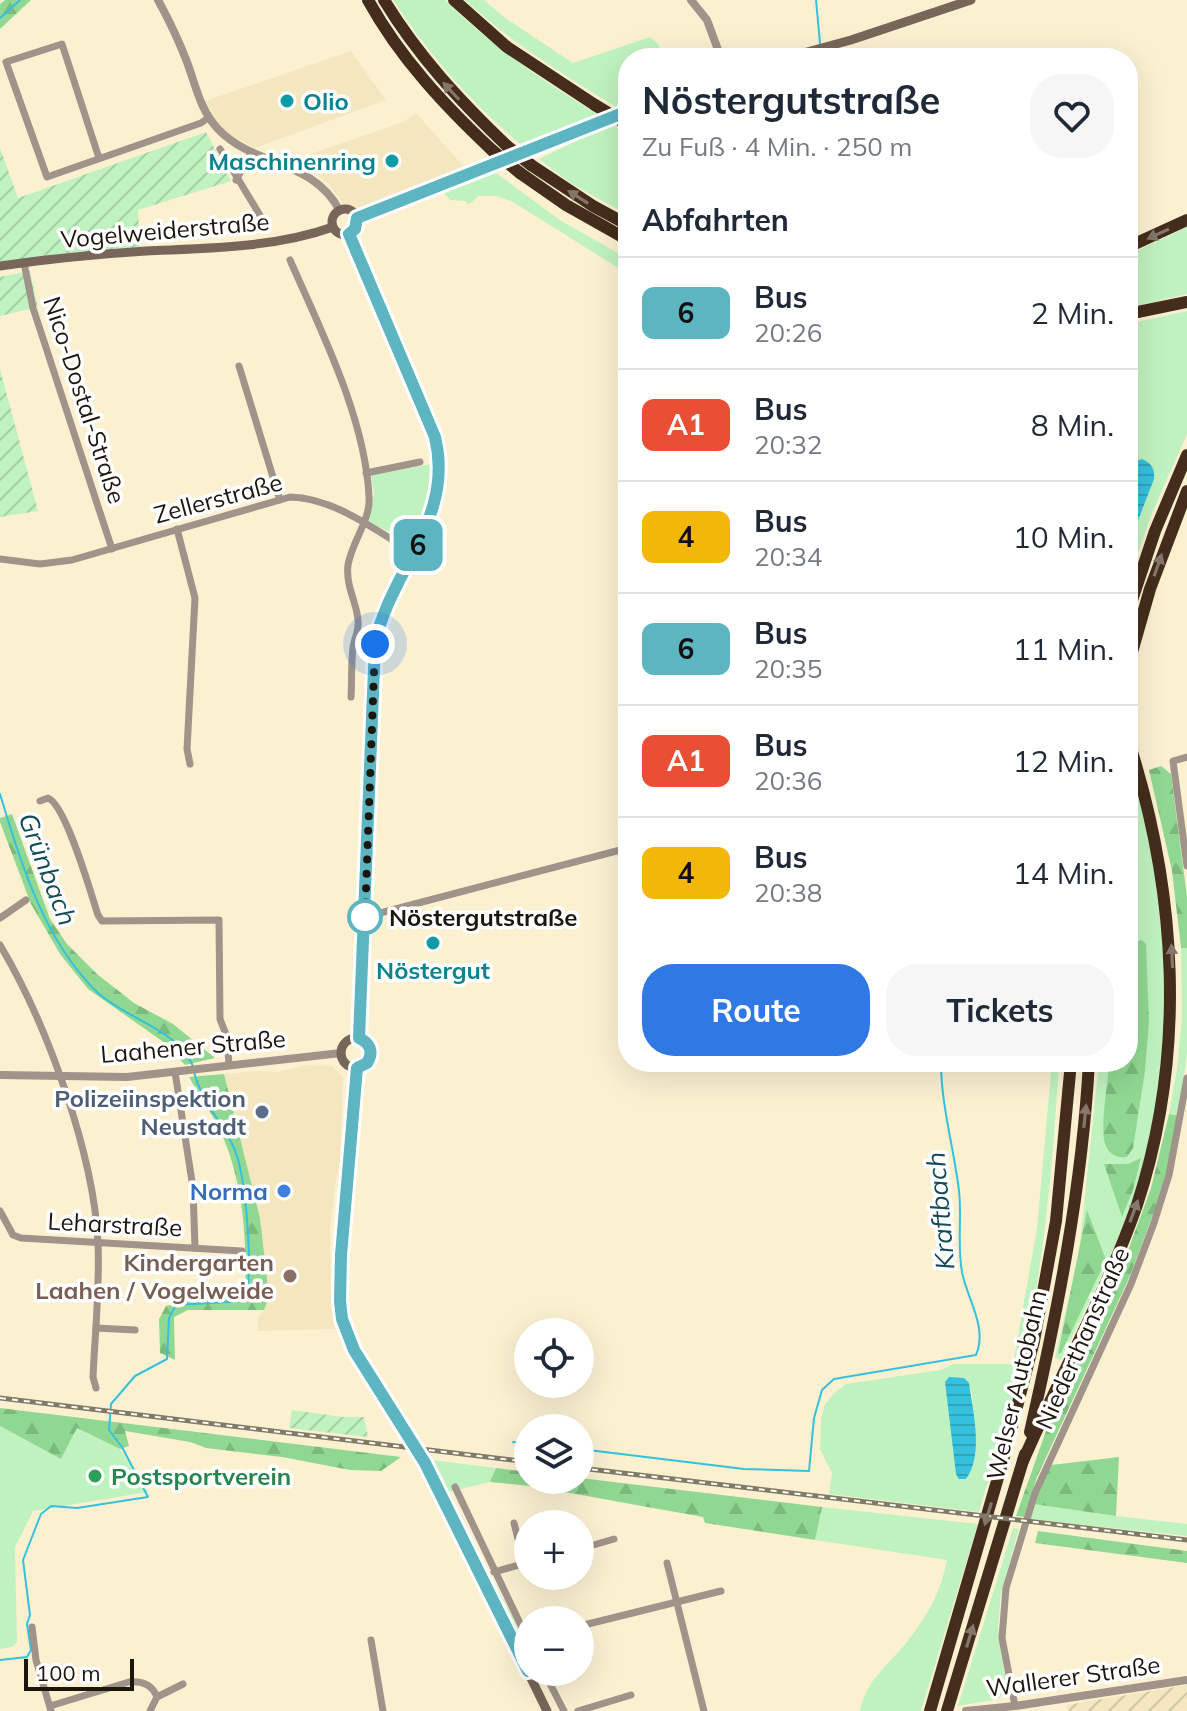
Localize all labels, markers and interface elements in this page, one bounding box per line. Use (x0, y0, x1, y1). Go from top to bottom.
button: heart (1030, 74, 1114, 158)
text: Nöstergutstraße (642, 76, 940, 124)
one-way arrow (443, 82, 461, 101)
place label: Olio (303, 86, 349, 116)
marker: Olio (278, 92, 296, 110)
text: Zu Fuß · 4 Min. · 250 m (642, 130, 912, 163)
place label: Maschinenring (208, 146, 376, 176)
marker: Maschinenring (383, 152, 401, 170)
one-way arrow (567, 190, 589, 205)
text: Abfahrten (642, 201, 789, 239)
street label: Vogelweiderstraße (59, 206, 271, 254)
one-way arrow (1146, 227, 1169, 241)
text: Bus (754, 278, 808, 316)
street label: Nico-Dostal-Straße (37, 293, 133, 507)
text: 2 Min. (1031, 294, 1114, 332)
text: 6 (678, 295, 694, 330)
text: 20:26 (754, 316, 822, 349)
text: Bus (754, 390, 808, 428)
text: 8 Min. (1031, 406, 1114, 444)
text: A1 (667, 407, 705, 442)
text: 20:32 (754, 428, 822, 461)
street label: Zellerstraße (151, 466, 285, 530)
text: Bus (754, 502, 808, 540)
text: 10 Min. (1013, 518, 1114, 556)
line badge: 6 (392, 519, 444, 571)
text: 4 (678, 519, 694, 554)
text: 6 (410, 527, 426, 562)
text: 20:34 (754, 540, 822, 573)
one-way arrow (1153, 552, 1165, 576)
text: Bus (754, 614, 808, 652)
your location (355, 624, 395, 664)
text: 11 Min. (1013, 630, 1114, 668)
text: 6 (678, 631, 694, 666)
text: 20:35 (754, 652, 822, 685)
text: Bus (754, 726, 808, 764)
text: 12 Min. (1013, 742, 1114, 780)
text: A1 (667, 743, 705, 778)
text: 20:36 (754, 764, 822, 797)
water label: Grünbach (11, 808, 85, 930)
text: Bus (754, 838, 808, 876)
text: 14 Min. (1013, 854, 1114, 892)
text: 4 (678, 855, 694, 890)
text: 20:38 (754, 876, 822, 909)
marker: Nöstergutstraße (348, 900, 382, 934)
place label: Nöstergutstraße (389, 902, 577, 932)
marker: Nöstergut (424, 934, 442, 952)
one-way arrow (1165, 943, 1178, 968)
place label: Nöstergut (376, 955, 490, 985)
button: Route (642, 964, 870, 1056)
button: Tickets (886, 964, 1114, 1056)
street label: Laahener Straße (99, 1023, 287, 1069)
place label: Polizeiinspektion Neustadt (54, 1083, 246, 1141)
marker: Polizeiinspektion Neustadt (253, 1103, 271, 1121)
one-way arrow (1079, 1103, 1092, 1128)
water label: Kraftbach (918, 1151, 962, 1271)
place label: Norma (190, 1176, 268, 1206)
marker: Norma (275, 1182, 293, 1200)
one-way arrow (1128, 1199, 1141, 1223)
street label: Leharstraße (47, 1206, 183, 1242)
street label: Niederthanstraße (1028, 1242, 1136, 1434)
place label: Kindergarten Laahen / Vogelweide (35, 1247, 274, 1305)
marker: Kindergarten Laahen / Vogelweide (281, 1267, 299, 1285)
street label: Welser Autobahn (980, 1287, 1052, 1483)
map controls (514, 1318, 594, 1686)
button: locate (514, 1318, 594, 1398)
button: layers (514, 1414, 594, 1494)
place label: Postsportverein (111, 1461, 291, 1491)
marker: Postsportverein (86, 1467, 104, 1485)
one-way arrow (981, 1502, 994, 1526)
button: + (514, 1510, 594, 1590)
button: − (514, 1606, 594, 1686)
one-way arrow (964, 1624, 977, 1648)
street label: Wallerer Straße (984, 1649, 1162, 1703)
scale bar (24, 1655, 134, 1691)
text: 100 m (36, 1659, 101, 1687)

